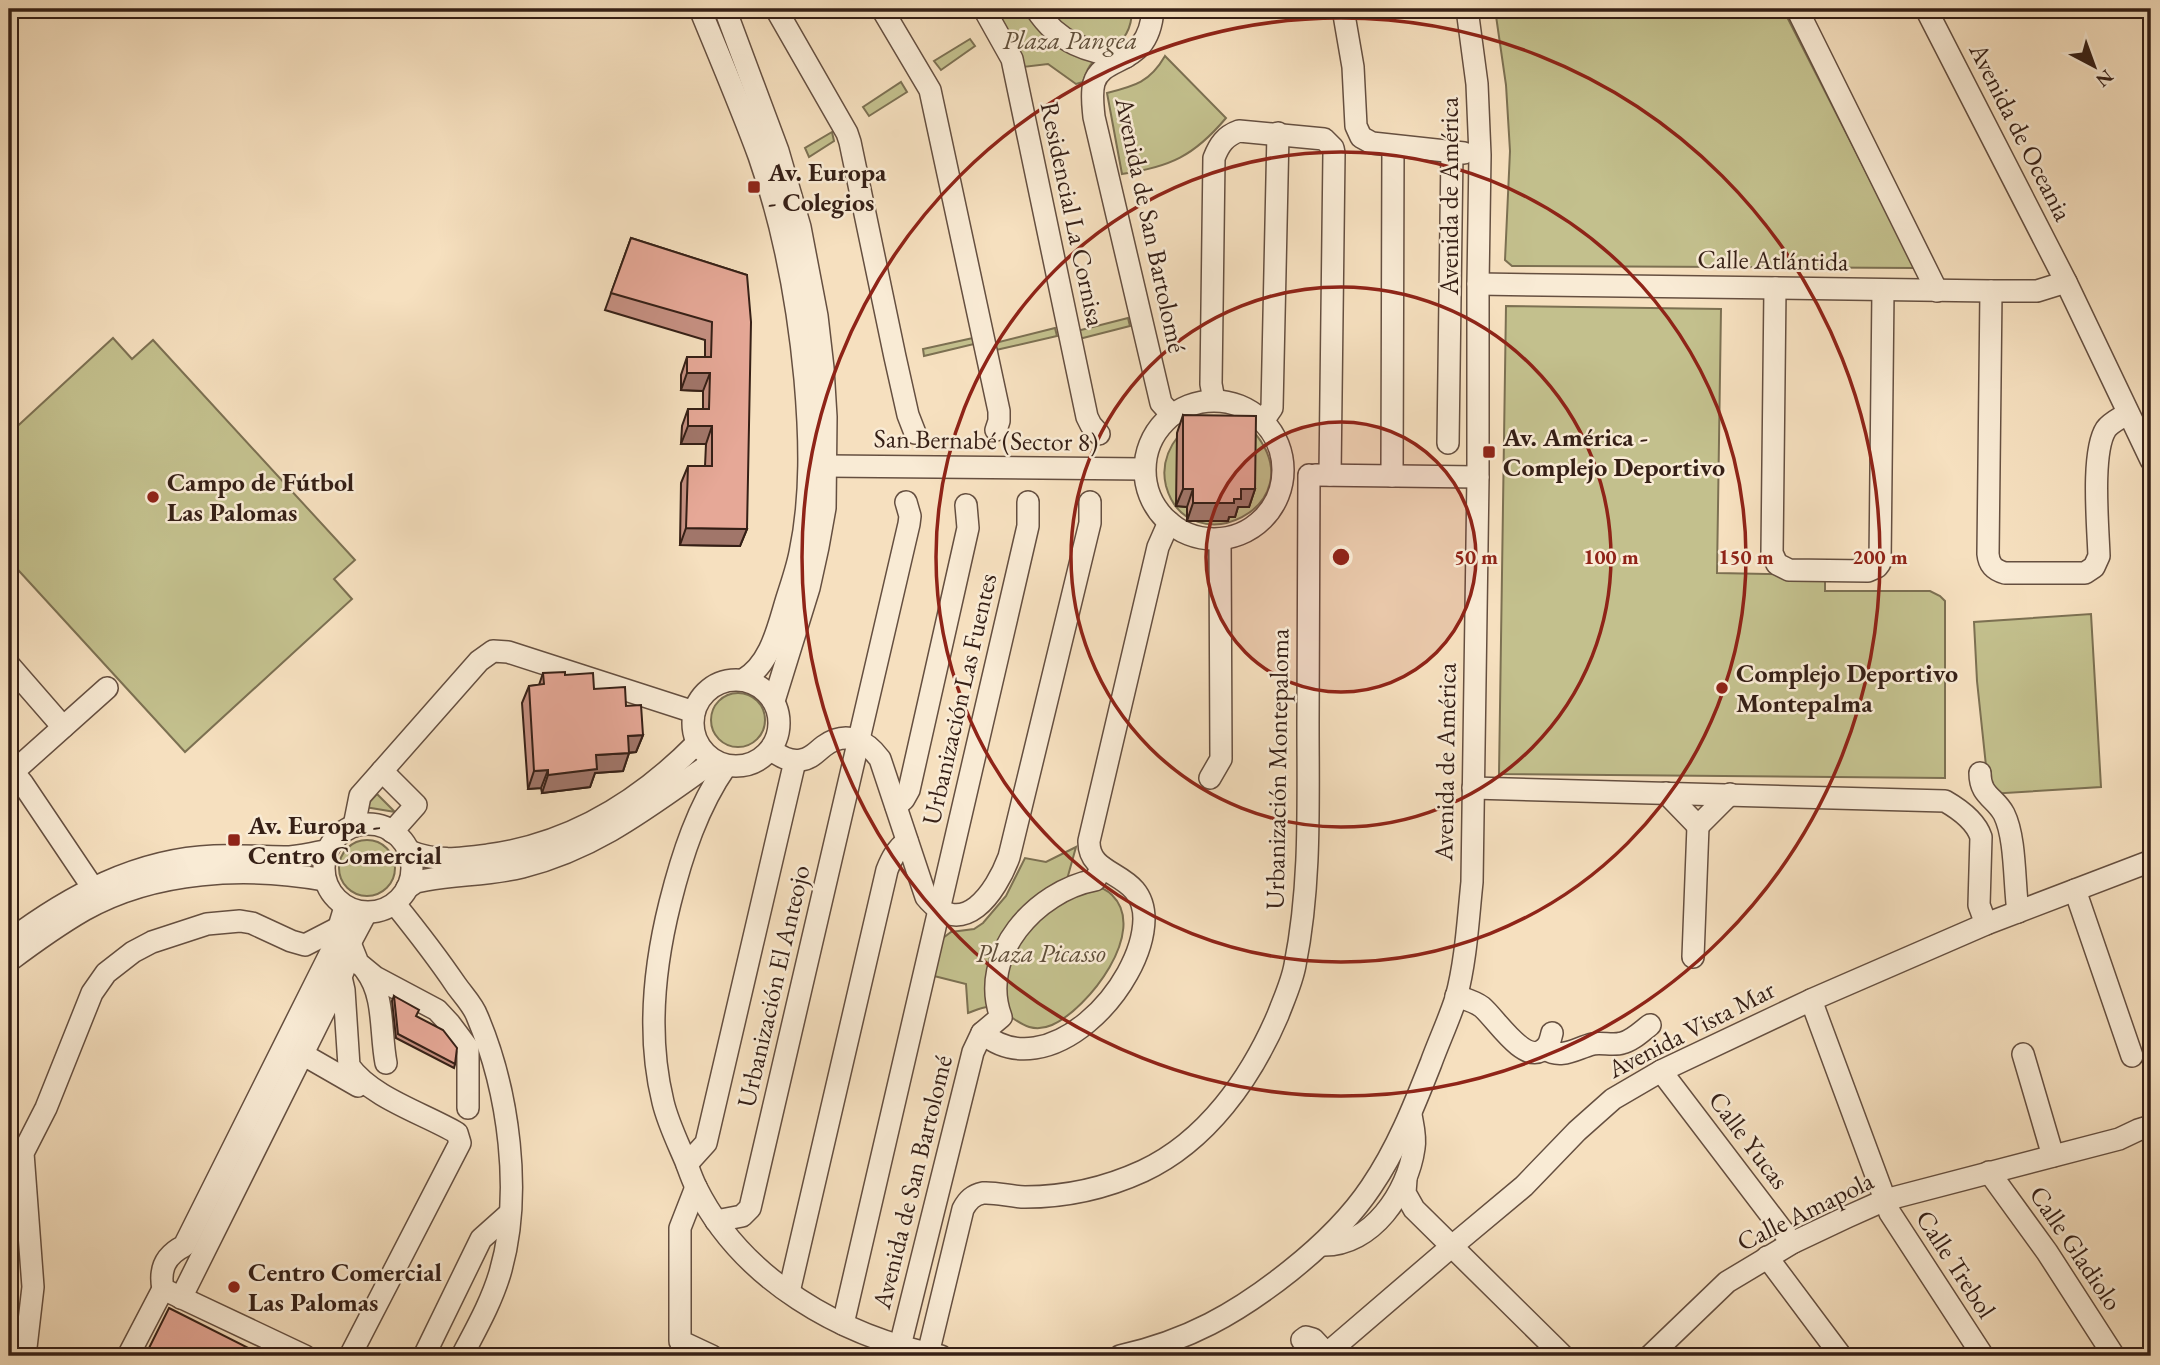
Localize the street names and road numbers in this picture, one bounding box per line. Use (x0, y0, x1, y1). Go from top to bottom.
street label: Avenida de Oceania (1961, 36, 2081, 227)
street label: Avenida de San Bartolomé (1107, 93, 1195, 356)
street label: Avenida de América (1432, 96, 1466, 296)
street label: Residencial La Cornisa (1033, 99, 1114, 330)
street label: Calle Atlántida (1697, 242, 1850, 278)
street label: San Bernabé (Sector 8) (873, 421, 1099, 459)
street label: Urbanización Las Fuentes (914, 570, 1004, 828)
street label: Urbanización Montepaloma (1258, 628, 1296, 910)
street label: Avenida de América (1426, 662, 1464, 862)
street label: Urbanización El Anteojo (729, 862, 817, 1110)
street label: Avenida Vista Mar (1601, 972, 1781, 1086)
street label: Avenida de San Bartolomé (864, 1052, 960, 1313)
street label: Calle Yucas (1701, 1084, 1797, 1196)
street label: Calle Amapola (1731, 1163, 1879, 1259)
street label: Calle Gladiolo (2022, 1179, 2130, 1317)
street label: Calle Trebol (1908, 1203, 2004, 1325)

